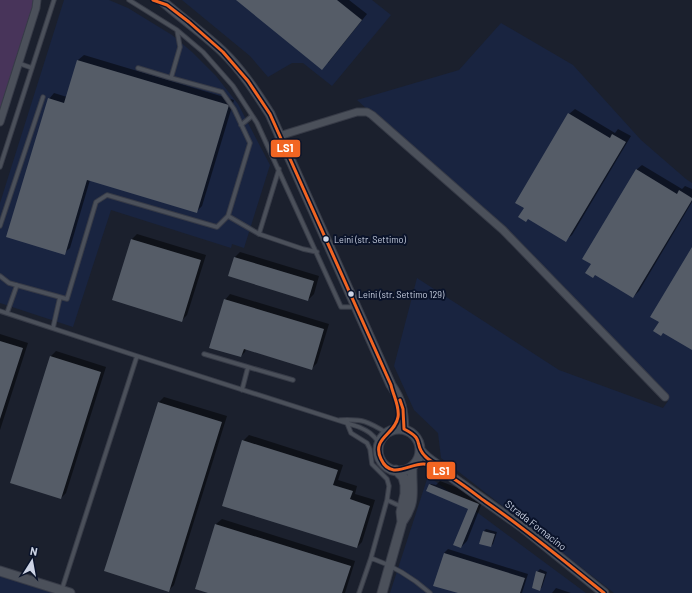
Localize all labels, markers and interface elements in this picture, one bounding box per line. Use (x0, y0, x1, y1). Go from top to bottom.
line badge: LS1 (270, 139, 301, 158)
text: LS1 (277, 141, 293, 154)
marker: Leini (str. Settimo) (321, 234, 331, 244)
place label: Leini (str. Settimo) (334, 234, 406, 245)
marker: Leini (str. Settimo 129) (346, 289, 356, 299)
place label: Leini (str. Settimo 129) (358, 289, 445, 300)
line badge: LS1 (426, 461, 456, 480)
text: LS1 (433, 464, 449, 477)
street label: Strada Fornacino (503, 497, 569, 553)
north arrow (12, 541, 52, 581)
text: N (29, 544, 39, 558)

